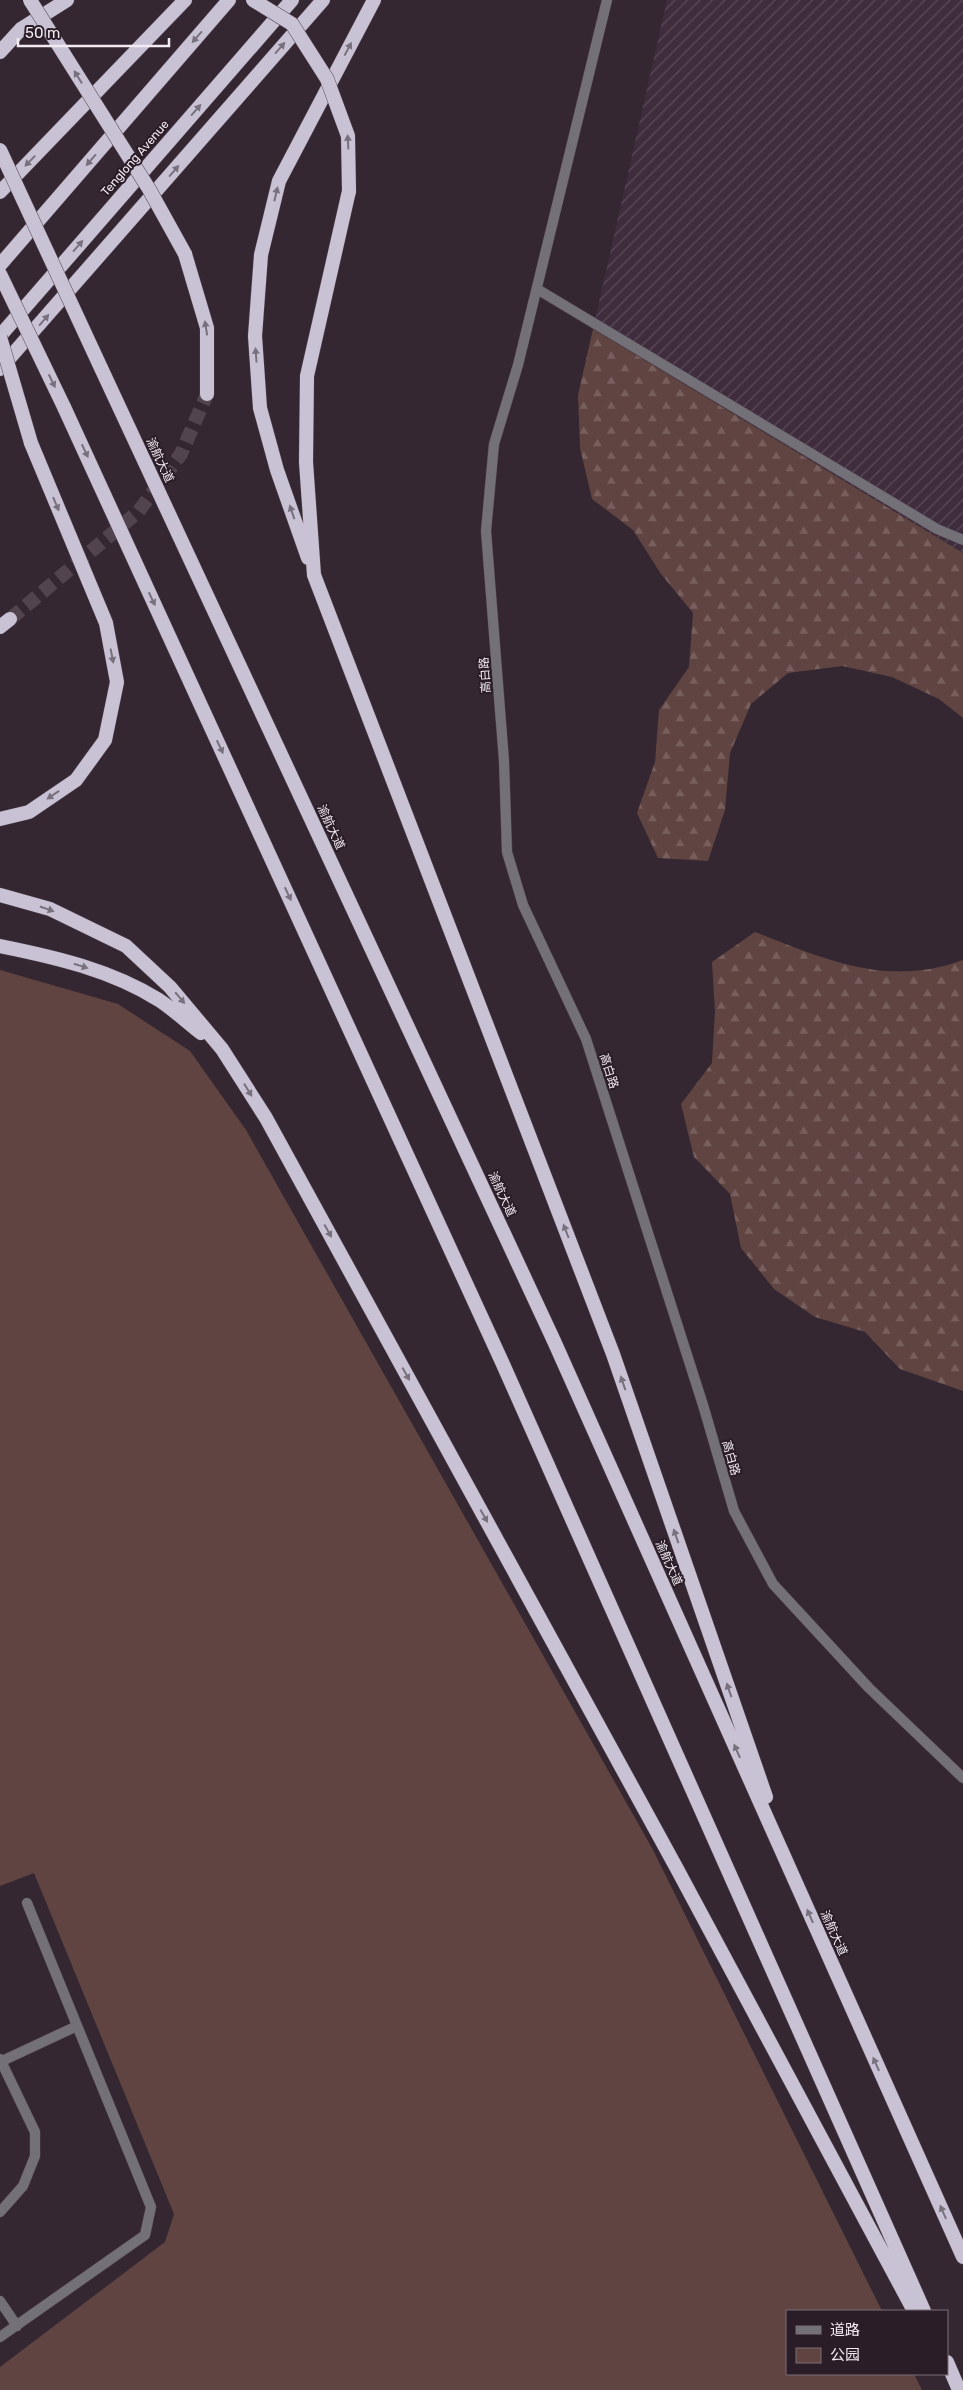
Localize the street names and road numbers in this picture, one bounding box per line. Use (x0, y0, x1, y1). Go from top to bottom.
street label: Tenglong Avenue (98, 117, 172, 199)
street label: 渝航大道 (144, 435, 176, 485)
street label: 高白路 (477, 657, 493, 693)
street label: 渝航大道 (315, 802, 347, 852)
street label: 高白路 (597, 1052, 621, 1090)
street label: 渝航大道 (486, 1169, 518, 1219)
street label: 高白路 (719, 1439, 743, 1477)
street label: 渝航大道 (653, 1538, 685, 1588)
street label: 渝航大道 (818, 1908, 850, 1958)

